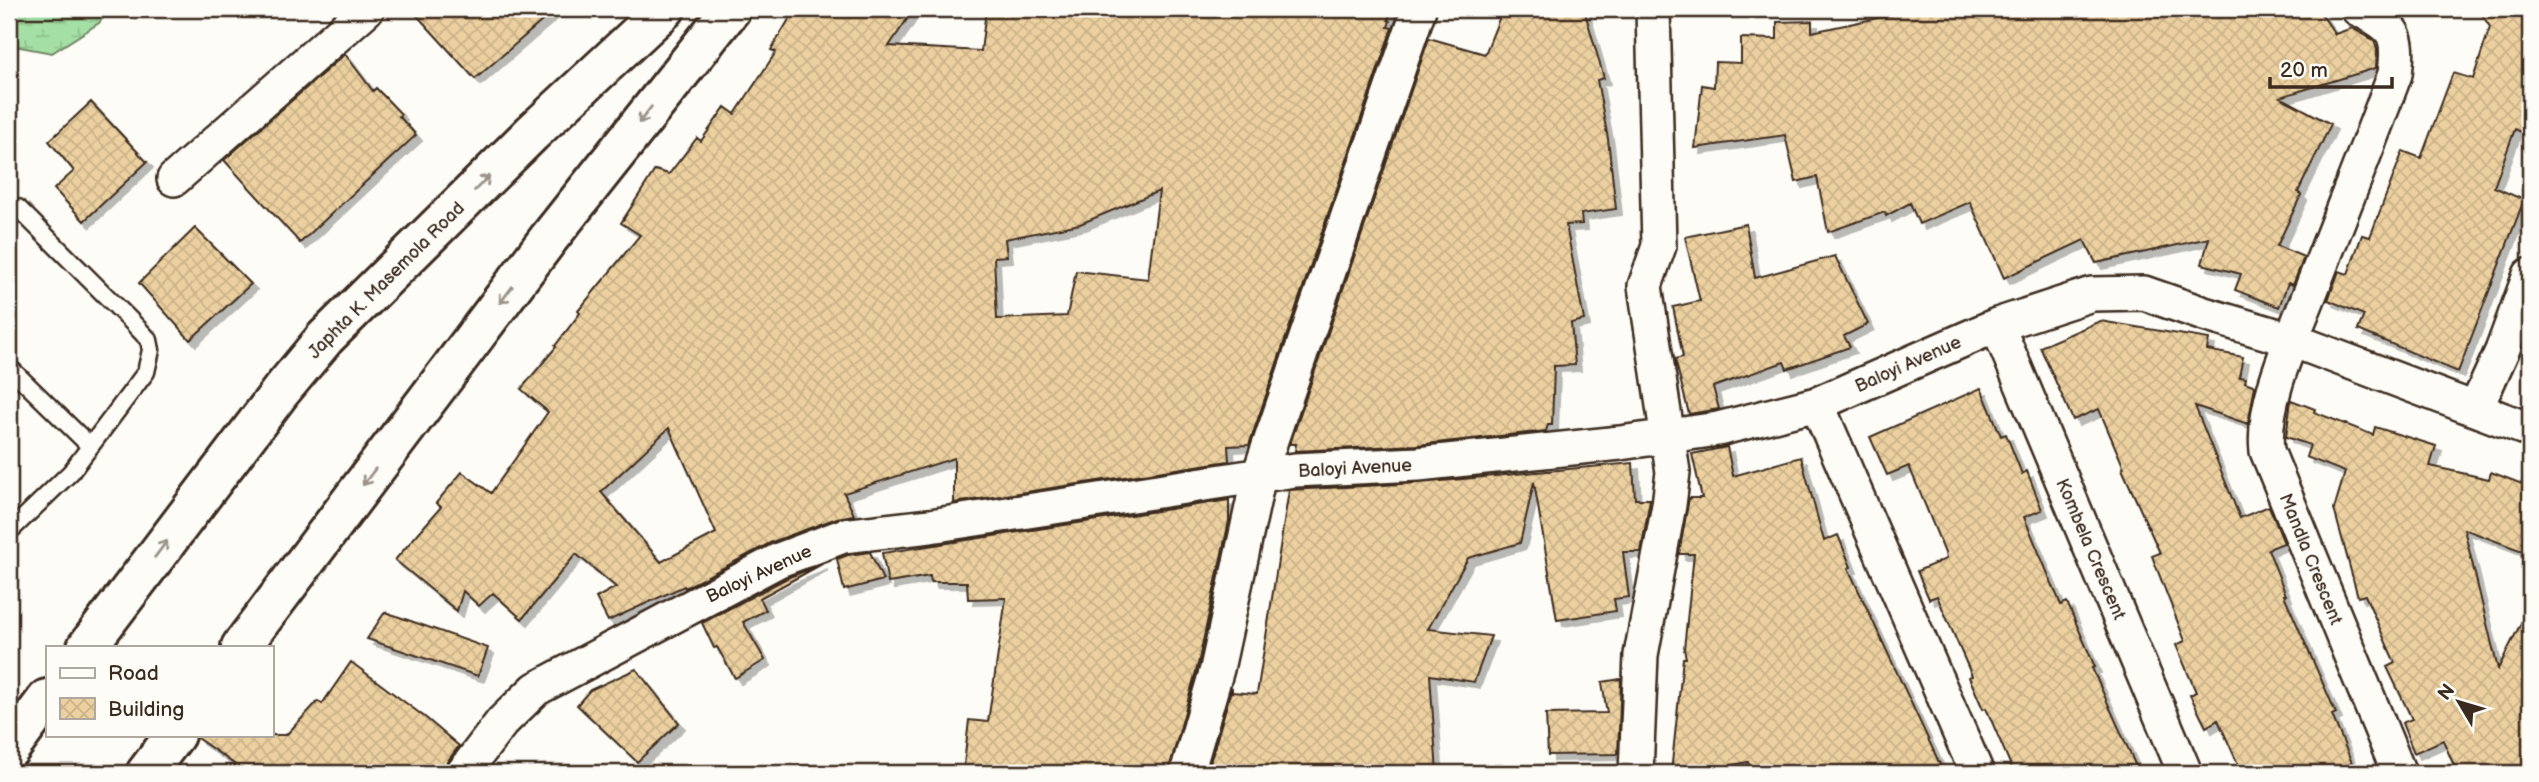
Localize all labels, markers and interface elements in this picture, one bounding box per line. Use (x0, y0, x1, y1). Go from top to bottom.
scale bar (2270, 46, 2392, 90)
text: 20 m (2280, 58, 2328, 83)
one-way arrow (638, 105, 653, 124)
one-way arrow (473, 175, 490, 192)
street label: Japhta K. Masemola Road (303, 197, 469, 363)
one-way arrow (499, 285, 513, 304)
street label: Baloyi Avenue (1852, 331, 1965, 397)
street label: Baloyi Avenue (1298, 455, 1413, 481)
one-way arrow (362, 467, 377, 486)
street label: Kombela Crescent (2052, 475, 2130, 623)
street label: Mandla Crescent (2275, 490, 2347, 628)
one-way arrow (154, 540, 169, 559)
street label: Baloyi Avenue (703, 540, 815, 608)
legend (46, 646, 273, 736)
text: Road (108, 661, 159, 686)
north arrow (2424, 666, 2494, 736)
text: N (2433, 680, 2460, 705)
text: Building (108, 697, 184, 722)

